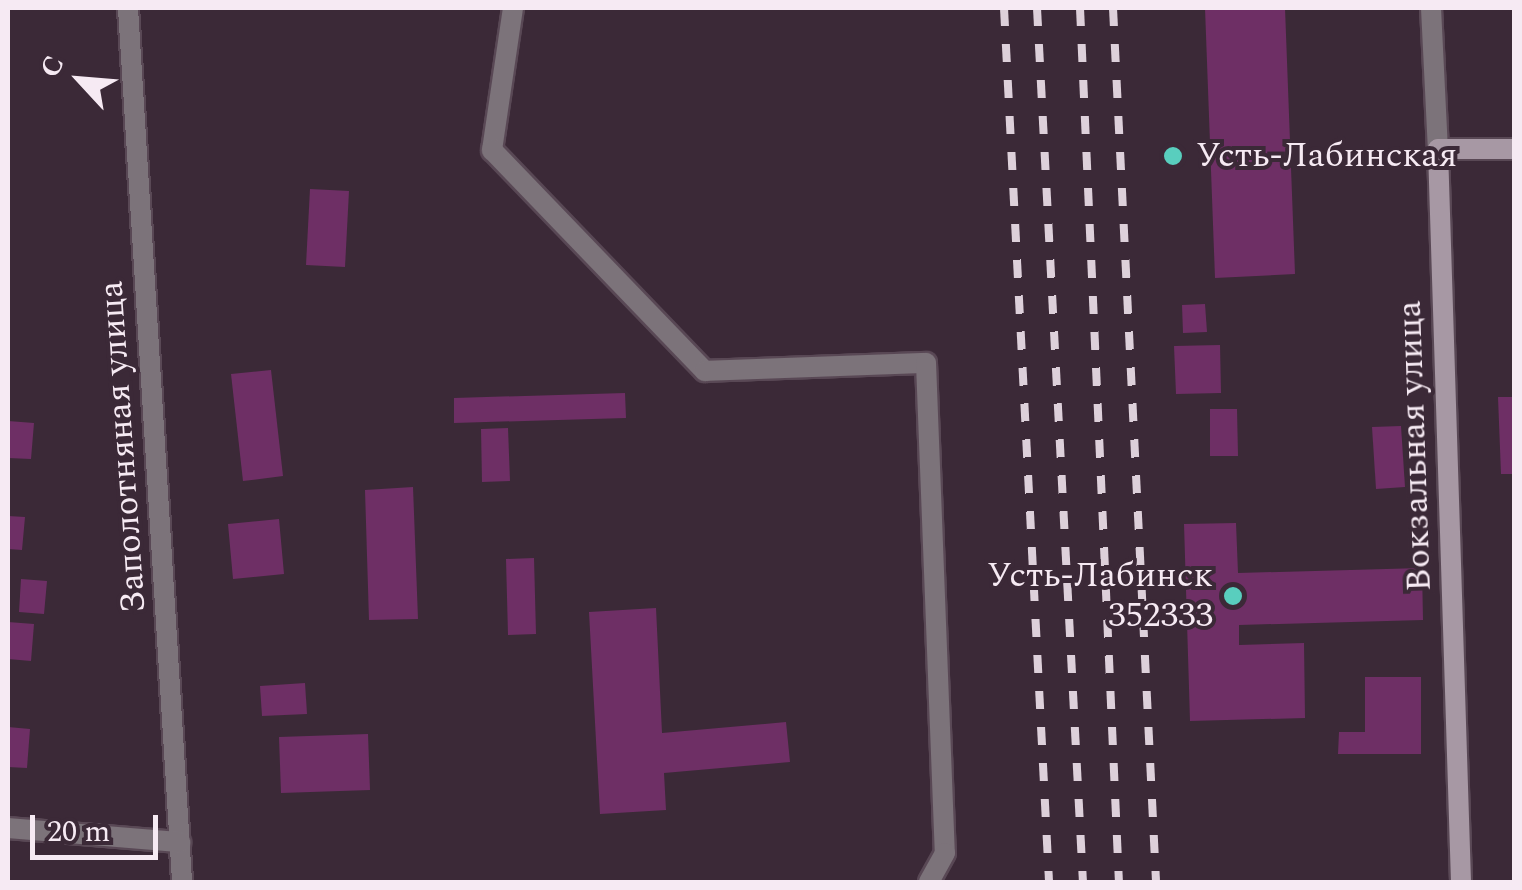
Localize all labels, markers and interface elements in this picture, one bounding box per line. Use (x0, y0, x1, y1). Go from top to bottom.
north arrow (30, 30, 130, 130)
text: С (29, 48, 76, 85)
place label: Усть-Лабинская (1196, 135, 1457, 177)
marker: Усть-Лабинская (1160, 143, 1186, 169)
street label: Заполотняная улица (90, 279, 156, 615)
street label: Вокзальная улица (1389, 300, 1441, 592)
place label: Усть-Лабинск 352333 (987, 555, 1213, 637)
marker: Усть-Лабинск 352333 (1222, 585, 1244, 607)
scale bar (35, 795, 162, 857)
text: 20 m (47, 809, 110, 855)

